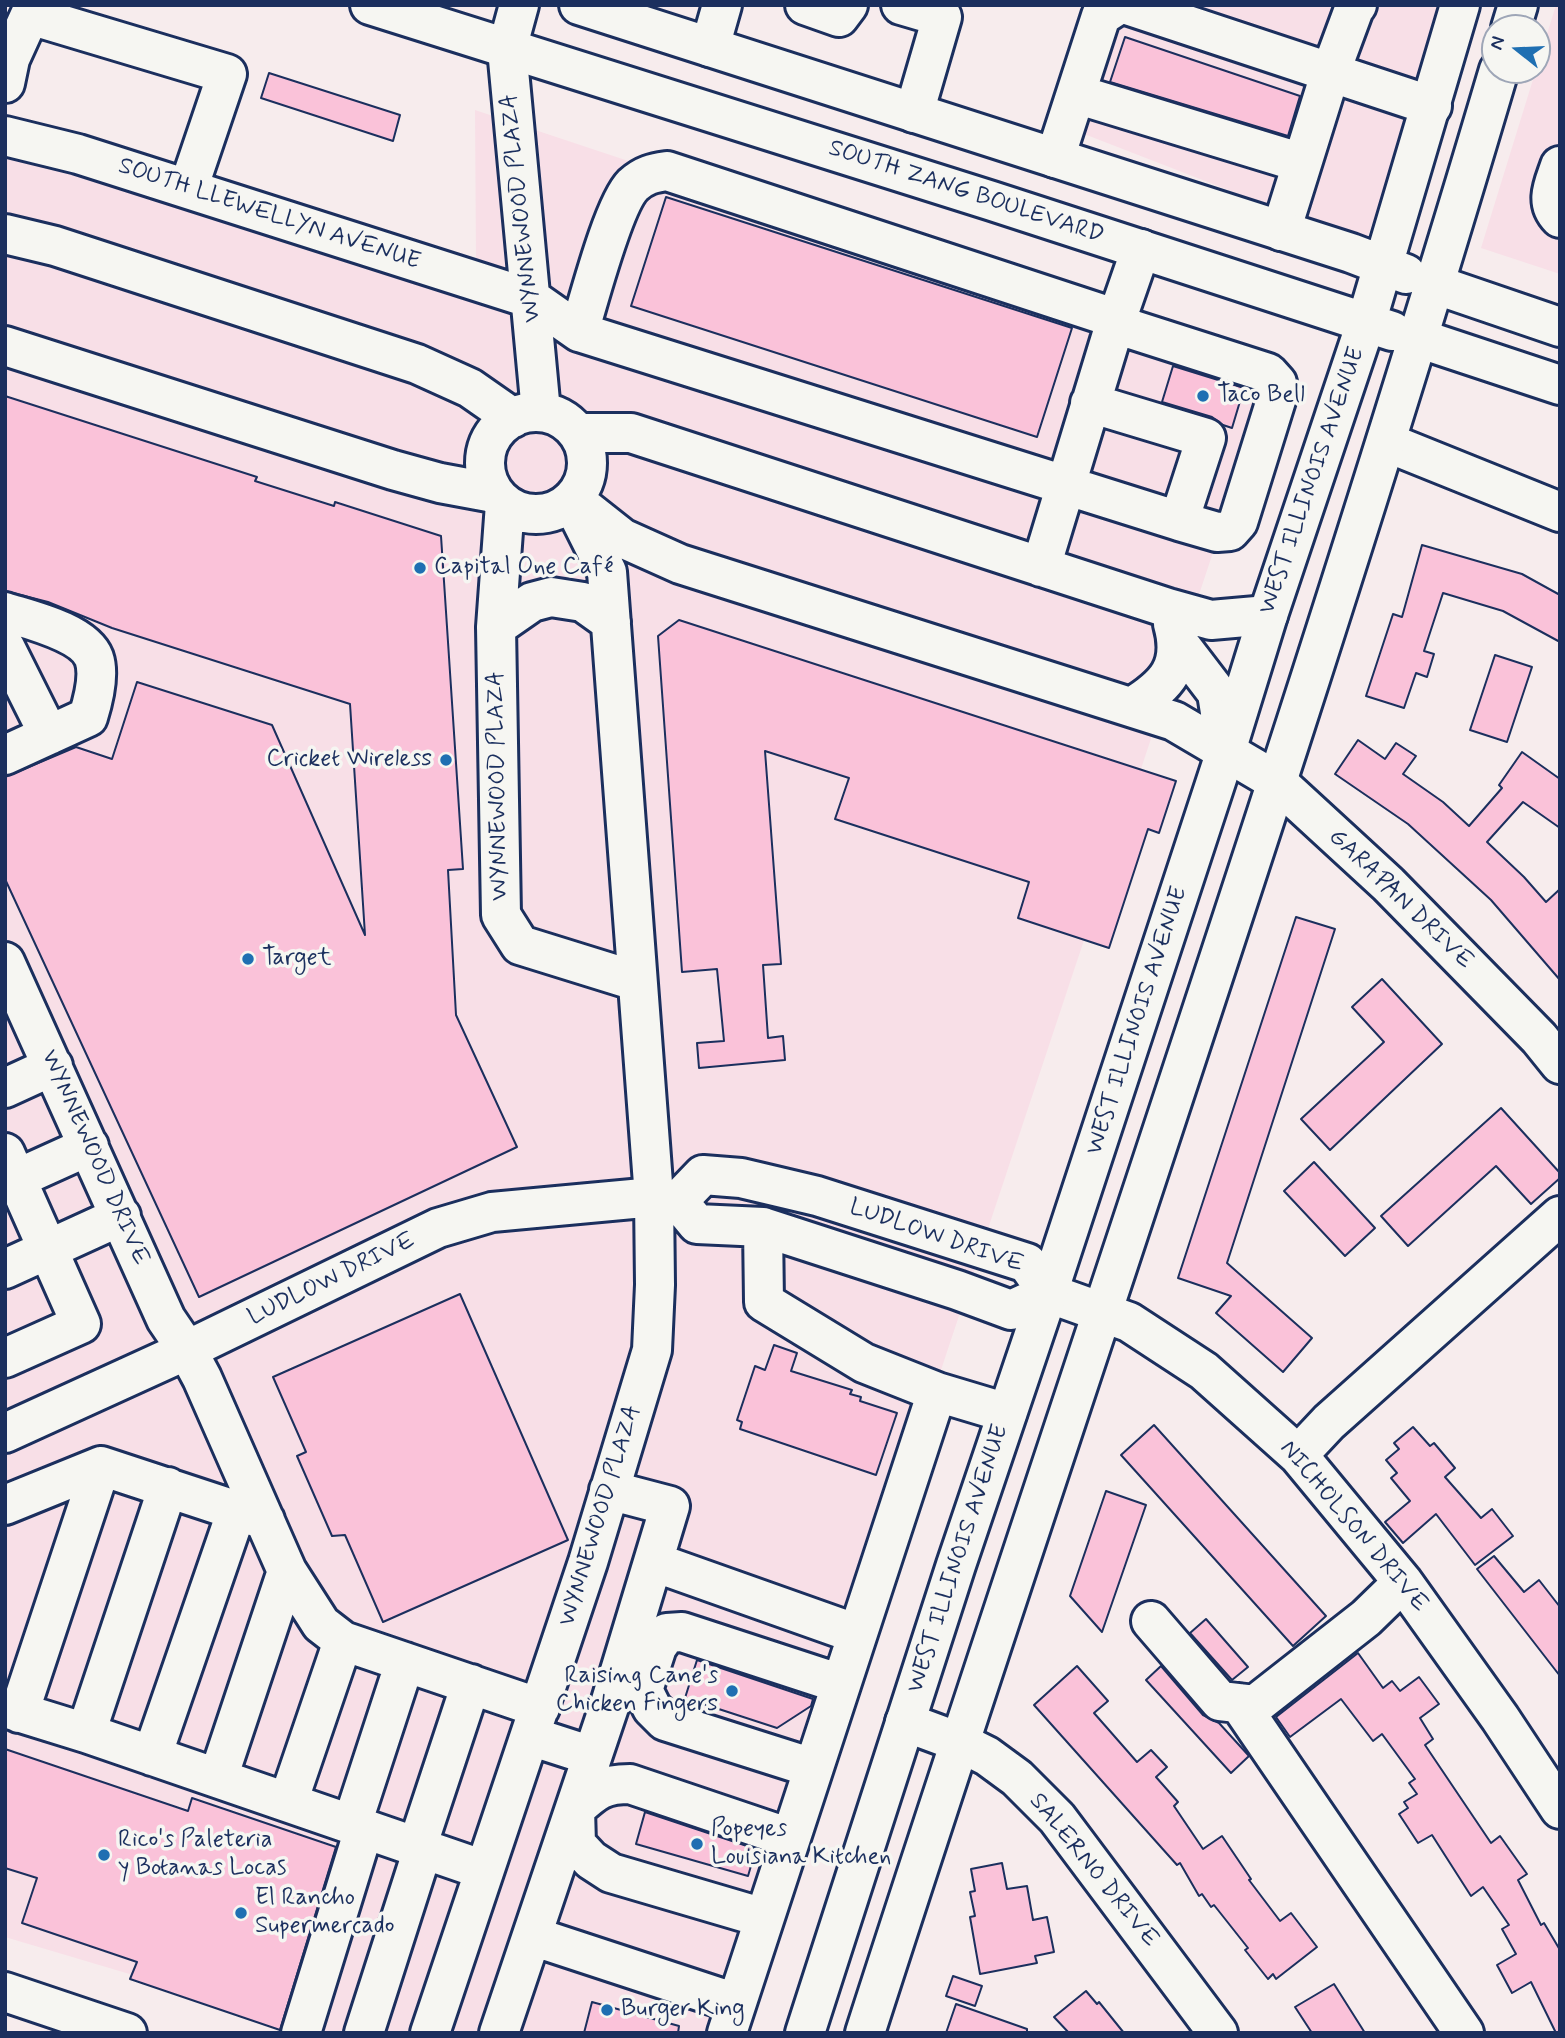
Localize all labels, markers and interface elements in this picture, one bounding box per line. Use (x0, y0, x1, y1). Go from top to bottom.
north arrow (1481, 14, 1551, 84)
text: N (1484, 33, 1511, 53)
street label: WYNNEWOOD PLAZA (496, 92, 548, 324)
street label: SOUTH ZANG BOULEVARD (825, 135, 1107, 251)
street label: SOUTH LLEWELLYN AVENUE (114, 153, 424, 277)
street label: WEST ILLINOIS AVENUE (1254, 344, 1372, 618)
place label: Taco Bell (1217, 382, 1305, 410)
marker: Taco Bell (1195, 388, 1211, 404)
place label: Capital One Café (434, 554, 613, 582)
marker: Capital One Café (412, 560, 428, 576)
street label: WYNNEWOOD PLAZA (483, 671, 515, 901)
place label: Cricket Wireless (266, 746, 432, 774)
marker: Cricket Wireless (438, 752, 454, 768)
street label: GARAPAN DRIVE (1322, 824, 1478, 976)
street label: WEST ILLINOIS AVENUE (1081, 883, 1195, 1159)
place label: Target (262, 945, 332, 973)
marker: Target (240, 951, 256, 967)
street label: WYNNEWOOD DRIVE (34, 1046, 154, 1270)
street label: LUDLOW DRIVE (845, 1194, 1027, 1280)
street label: LUDLOW DRIVE (244, 1227, 420, 1333)
street label: WYNNEWOOD PLAZA (554, 1402, 648, 1630)
street label: WEST ILLINOIS AVENUE (902, 1421, 1016, 1697)
street label: NICHOLSON DRIVE (1273, 1435, 1433, 1619)
place label: Raising Cane's Chicken Fingers (556, 1663, 718, 1719)
marker: Raising Cane's Chicken Fingers (724, 1683, 740, 1699)
street label: SALERNO DRIVE (1022, 1788, 1164, 1954)
place label: Popeyes Louisiana Kitchen (711, 1816, 891, 1872)
place label: Rico's Paleteria y Botanas Locas (118, 1827, 287, 1883)
marker: Popeyes Louisiana Kitchen (689, 1836, 705, 1852)
marker: Rico's Paleteria y Botanas Locas (96, 1847, 112, 1863)
place label: El Rancho Supermercado (255, 1885, 395, 1941)
marker: El Rancho Supermercado (233, 1905, 249, 1921)
place label: Burger King (621, 1996, 745, 2024)
marker: Burger King (599, 2002, 615, 2018)

